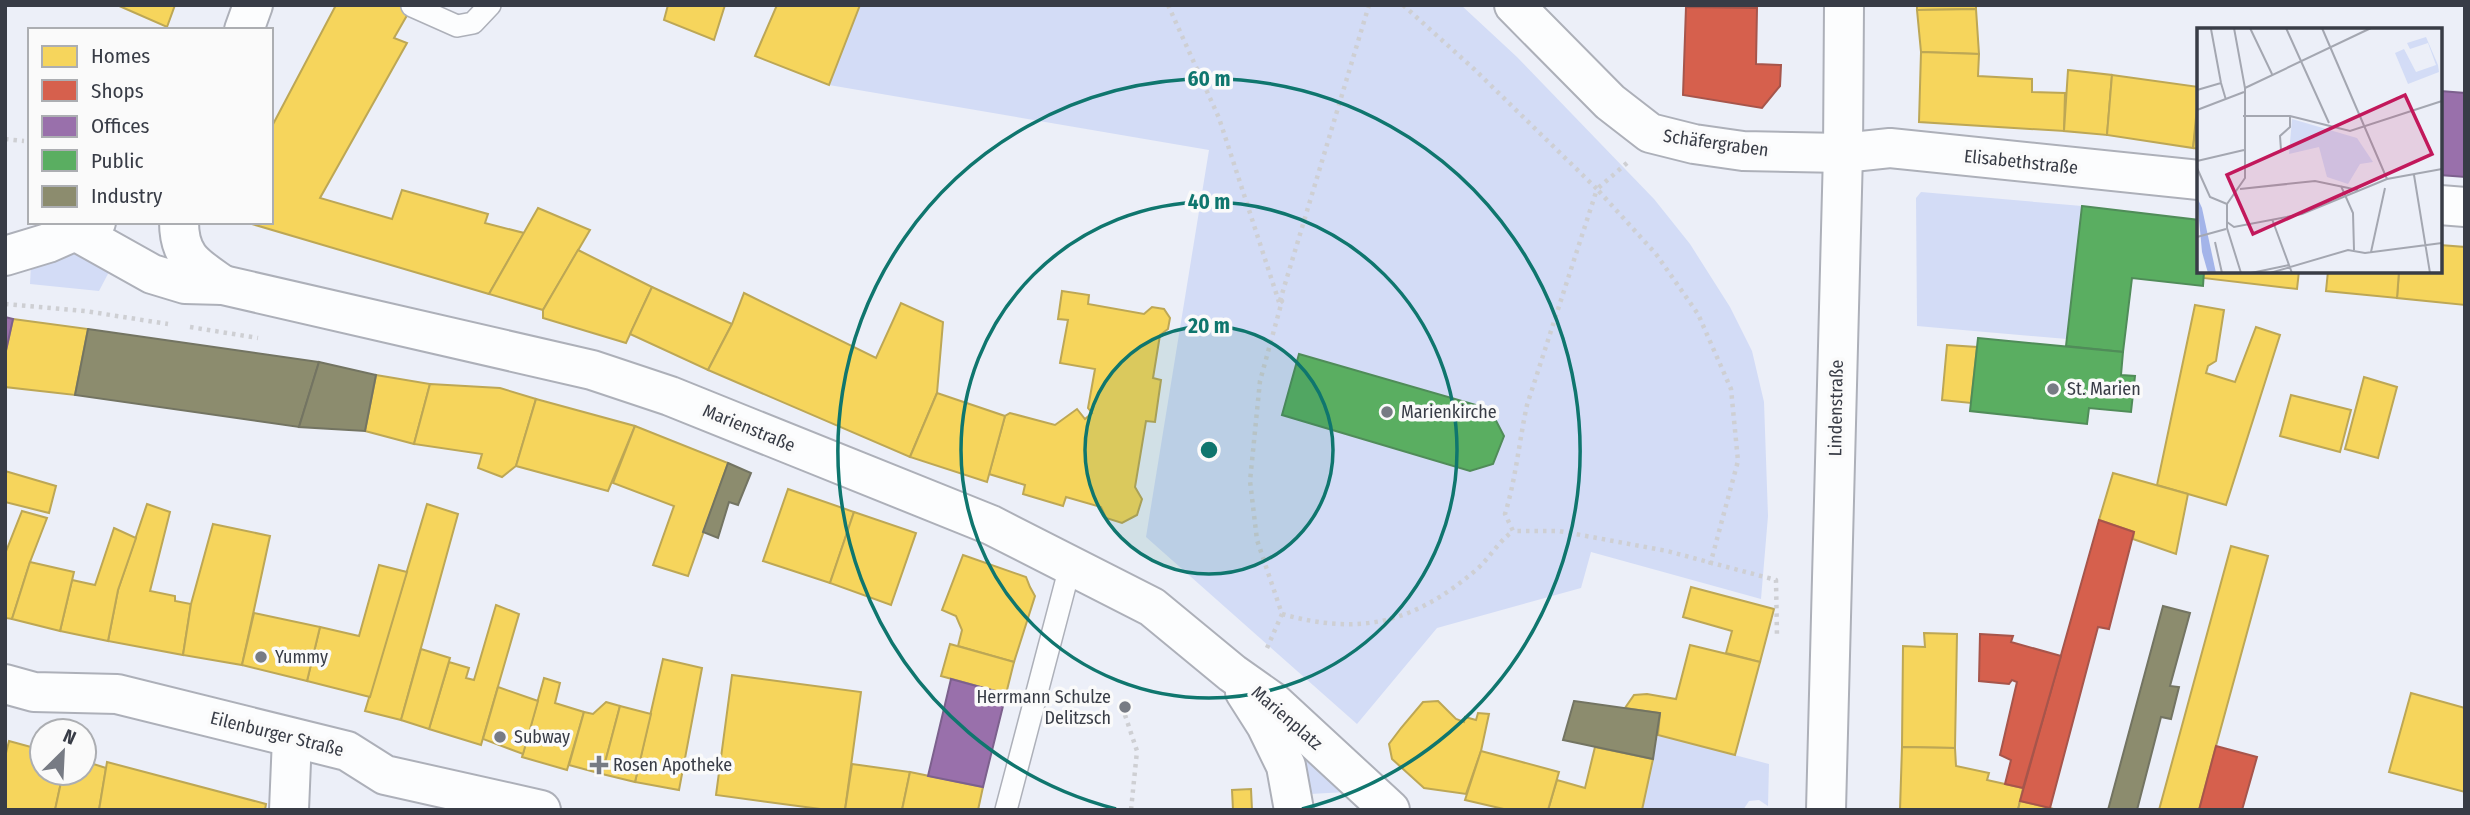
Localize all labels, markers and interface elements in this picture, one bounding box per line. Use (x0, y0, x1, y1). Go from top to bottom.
legend (28, 28, 273, 224)
inset map (2197, 28, 2442, 273)
text: Homes (91, 43, 150, 69)
text: 60 m (1188, 66, 1230, 92)
text: Shops (91, 78, 144, 104)
text: Offices (91, 113, 150, 139)
street label: Schäfergraben (1662, 125, 1770, 161)
street label: Elisabethstraße (1963, 145, 2079, 179)
text: Public (91, 148, 143, 174)
text: Industry (91, 183, 163, 209)
text: 40 m (1188, 189, 1230, 215)
text: 20 m (1187, 313, 1230, 339)
street label: Lindenstraße (1824, 359, 1848, 457)
place label: St. Marien (2067, 378, 2141, 400)
marker: St. Marien (2045, 381, 2061, 397)
street label: Marienstraße (700, 400, 798, 456)
place label: Marienkirche (1401, 401, 1497, 423)
marker: Marienkirche (1379, 404, 1395, 420)
centre of rings (1197, 438, 1221, 462)
place label: Yummy (275, 646, 328, 668)
marker: Yummy (253, 649, 269, 665)
street label: Marienplatz (1247, 681, 1327, 755)
place label: Herrmann Schulze Delitzsch (976, 686, 1111, 729)
marker: Herrmann Schulze Delitzsch (1117, 699, 1133, 715)
street label: Eilenburger Straße (208, 707, 346, 761)
north arrow (28, 717, 98, 787)
text: N (60, 724, 80, 750)
place label: Subway (514, 726, 570, 748)
marker: Subway (492, 729, 508, 745)
place label: Rosen Apotheke (613, 754, 732, 776)
marker: Rosen Apotheke (591, 757, 607, 773)

